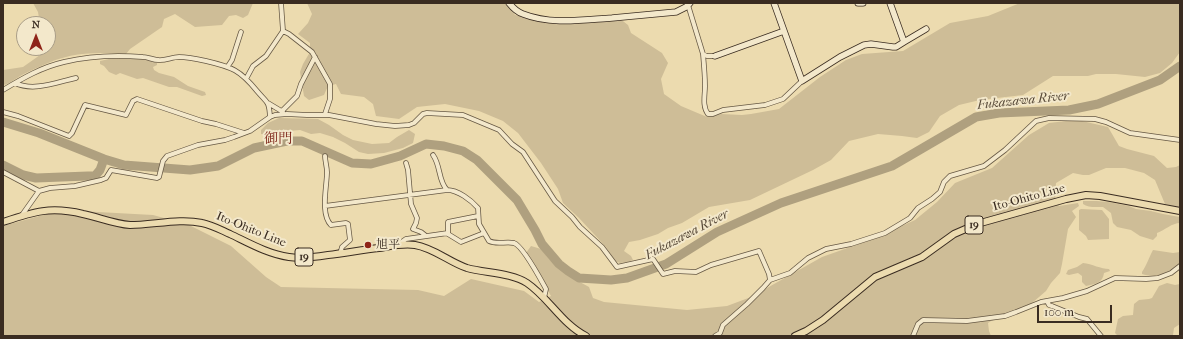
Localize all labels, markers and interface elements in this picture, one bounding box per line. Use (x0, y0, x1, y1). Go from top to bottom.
north arrow (16, 16, 56, 56)
text: N (32, 18, 40, 31)
water label: Fukazawa River (976, 88, 1070, 114)
district label: 御門 (264, 132, 292, 148)
street label: Ito-Ohito Line (991, 181, 1067, 215)
water label: Fukazawa River (643, 206, 731, 264)
street label: Ito-Ohito Line (214, 209, 288, 251)
road number: 19 (965, 216, 983, 234)
place label: 旭平 (376, 238, 400, 252)
marker: 旭平 (363, 240, 373, 250)
road number: 19 (295, 248, 313, 266)
scale bar (1039, 297, 1114, 323)
text: 100 m (1044, 305, 1074, 319)

